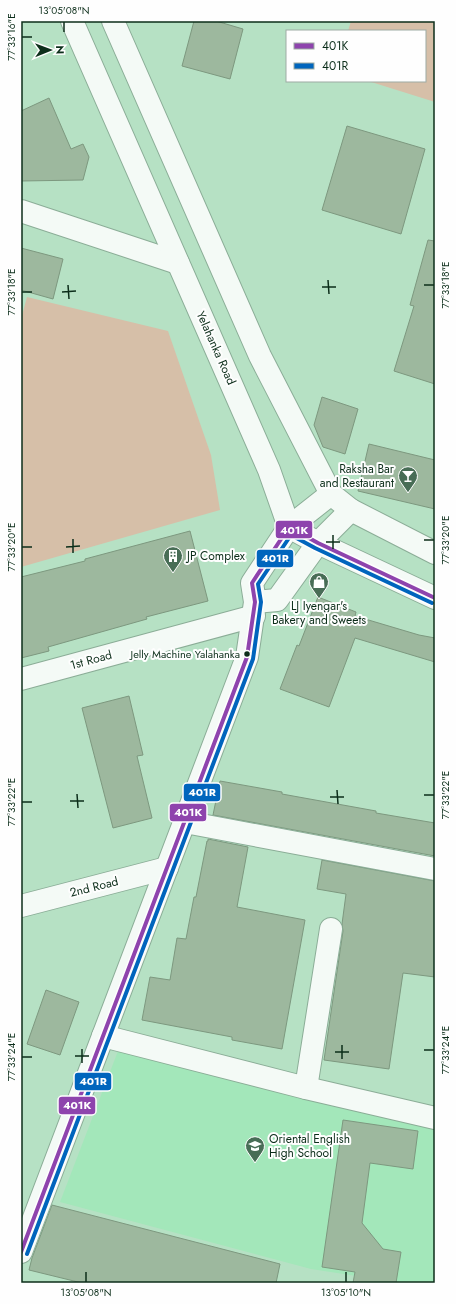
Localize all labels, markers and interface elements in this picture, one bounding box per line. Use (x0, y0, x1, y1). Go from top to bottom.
text: 13°05'08"N (38, 3, 90, 18)
text: 77°33'16"E (4, 13, 19, 61)
north arrow (30, 30, 70, 70)
legend (286, 30, 426, 82)
text: 401K (322, 37, 349, 55)
text: N (52, 45, 68, 54)
text: 401R (322, 57, 349, 75)
text: 77°33'18"E (438, 261, 453, 309)
text: 77°33'18"E (4, 268, 19, 316)
street label: Yelahanka Road (192, 308, 240, 388)
place label: Raksha Bar and Restaurant (320, 460, 395, 492)
bar icon: Raksha Bar and Restaurant (397, 465, 419, 493)
text: 77°33'20"E (438, 516, 453, 564)
line badge: 401K (275, 520, 313, 539)
text: 401K (280, 522, 308, 538)
text: 77°33'20"E (4, 523, 19, 571)
building icon: JP Complex (162, 545, 184, 573)
place label: JP Complex (185, 547, 246, 565)
line badge: 401R (256, 549, 294, 568)
text: 401R (261, 550, 290, 566)
shop icon: LJ Iyengar's Bakery and Sweets (308, 571, 330, 599)
place label: LJ Iyengar's Bakery and Sweets (272, 597, 366, 629)
street label: 1st Road (68, 646, 114, 674)
place label: Jelly Machine Yalahanka (129, 646, 240, 662)
marker: Jelly Machine Yalahanka (242, 649, 252, 659)
text: 77°33'22"E (438, 771, 453, 819)
text: 77°33'22"E (4, 778, 19, 826)
line badge: 401R (183, 783, 221, 802)
text: 401R (188, 784, 217, 800)
line badge: 401K (169, 803, 207, 822)
text: 401K (174, 804, 202, 820)
street label: 2nd Road (68, 872, 120, 902)
text: 77°33'24"E (438, 1026, 453, 1074)
text: 77°33'24"E (4, 1033, 19, 1081)
line badge: 401R (74, 1072, 112, 1091)
text: 401R (79, 1073, 108, 1089)
line badge: 401K (58, 1096, 96, 1115)
text: 401K (63, 1097, 91, 1113)
place label: Oriental English High School (269, 1130, 350, 1162)
school or university icon: Oriental English High School (244, 1135, 266, 1163)
text: 13°05'08"N (60, 1285, 112, 1300)
text: 13°05'10"N (321, 1285, 371, 1300)

